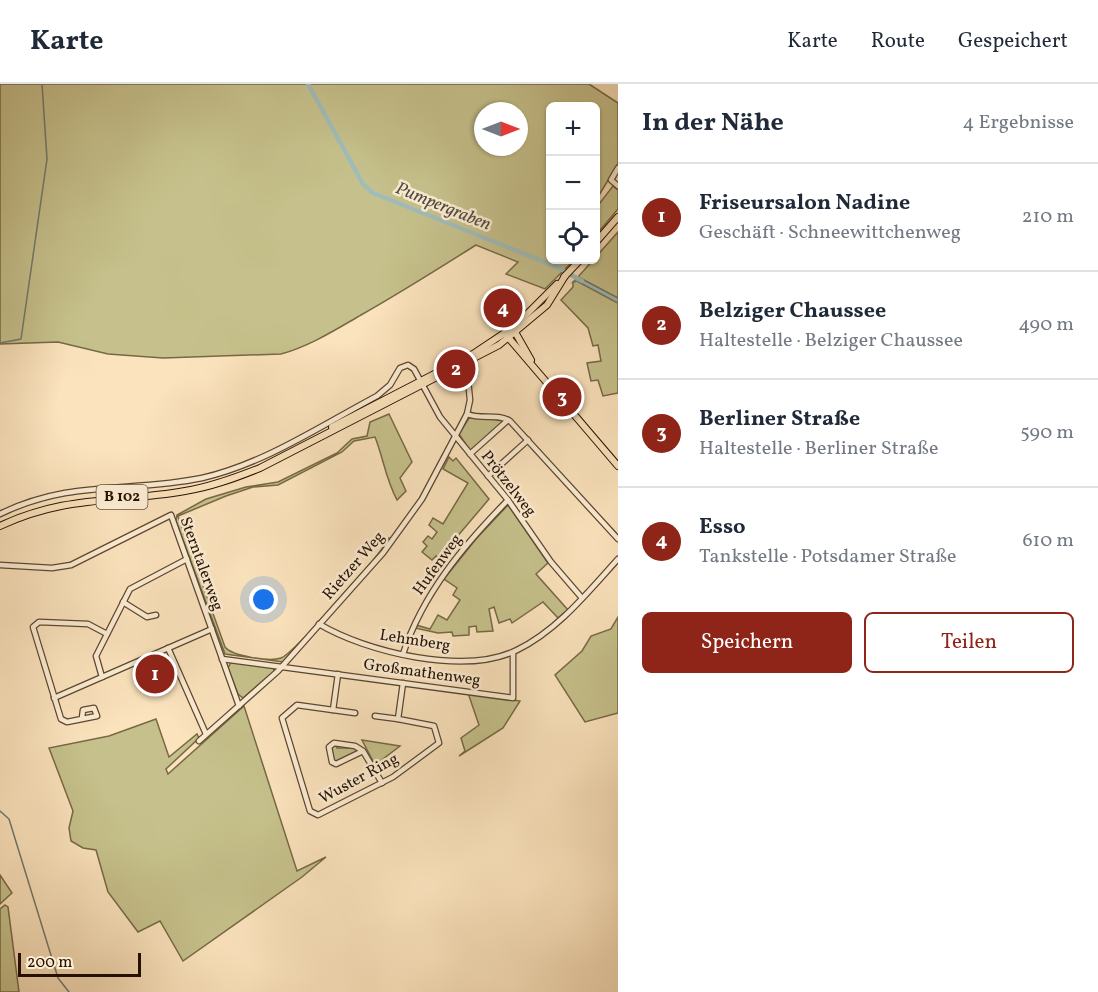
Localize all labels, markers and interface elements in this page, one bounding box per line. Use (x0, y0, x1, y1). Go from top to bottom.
text: Karte (30, 22, 104, 61)
text: Karte (787, 27, 838, 56)
text: Route (871, 27, 925, 56)
text: Gespeichert (958, 27, 1068, 56)
north arrow (474, 102, 528, 156)
map controls (546, 102, 600, 264)
button: + (546, 102, 600, 156)
text: In der Nähe (642, 105, 784, 141)
text: 4 Ergebnisse (962, 109, 1074, 137)
button: − (546, 156, 600, 210)
water label: Pumpergraben (392, 177, 494, 237)
text: Friseursalon Nadine (699, 188, 910, 219)
text: 1 (657, 203, 666, 231)
text: 210 m (1022, 203, 1074, 231)
button: locate (546, 210, 600, 264)
text: Geschäft · Schneewittchenweg (699, 219, 961, 247)
pin: 4 (484, 286, 522, 330)
text: Belziger Chaussee (699, 296, 886, 327)
text: 2 (656, 311, 667, 339)
text: 490 m (1018, 311, 1074, 339)
text: Haltestelle · Belziger Chaussee (699, 327, 963, 355)
pin: 2 (436, 346, 476, 392)
pin: 3 (542, 374, 582, 420)
text: Berliner Straße (699, 404, 860, 435)
text: 3 (656, 419, 667, 447)
text: 590 m (1020, 419, 1074, 447)
text: Haltestelle · Berliner Straße (699, 435, 938, 463)
street label: Prötzelweg (475, 446, 541, 522)
road number: B 102 (96, 485, 148, 509)
text: Esso (699, 512, 746, 543)
street label: Sterntalerweg (174, 514, 228, 614)
street label: Rietzer Weg (318, 527, 390, 605)
text: 4 (655, 527, 668, 555)
text: 610 m (1022, 527, 1074, 555)
street label: Hufenweg (408, 530, 468, 600)
text: Tankstelle · Potsdamer Straße (699, 543, 957, 571)
your location (249, 585, 278, 614)
button: Speichern (642, 612, 852, 673)
button: Teilen (864, 612, 1074, 673)
street label: Lehmberg (378, 625, 452, 657)
pin: 1 (136, 652, 174, 696)
street label: Großmathenweg (362, 654, 482, 692)
street label: Wuster Ring (315, 748, 403, 810)
scale bar (18, 950, 141, 978)
text: 200 m (27, 952, 72, 974)

